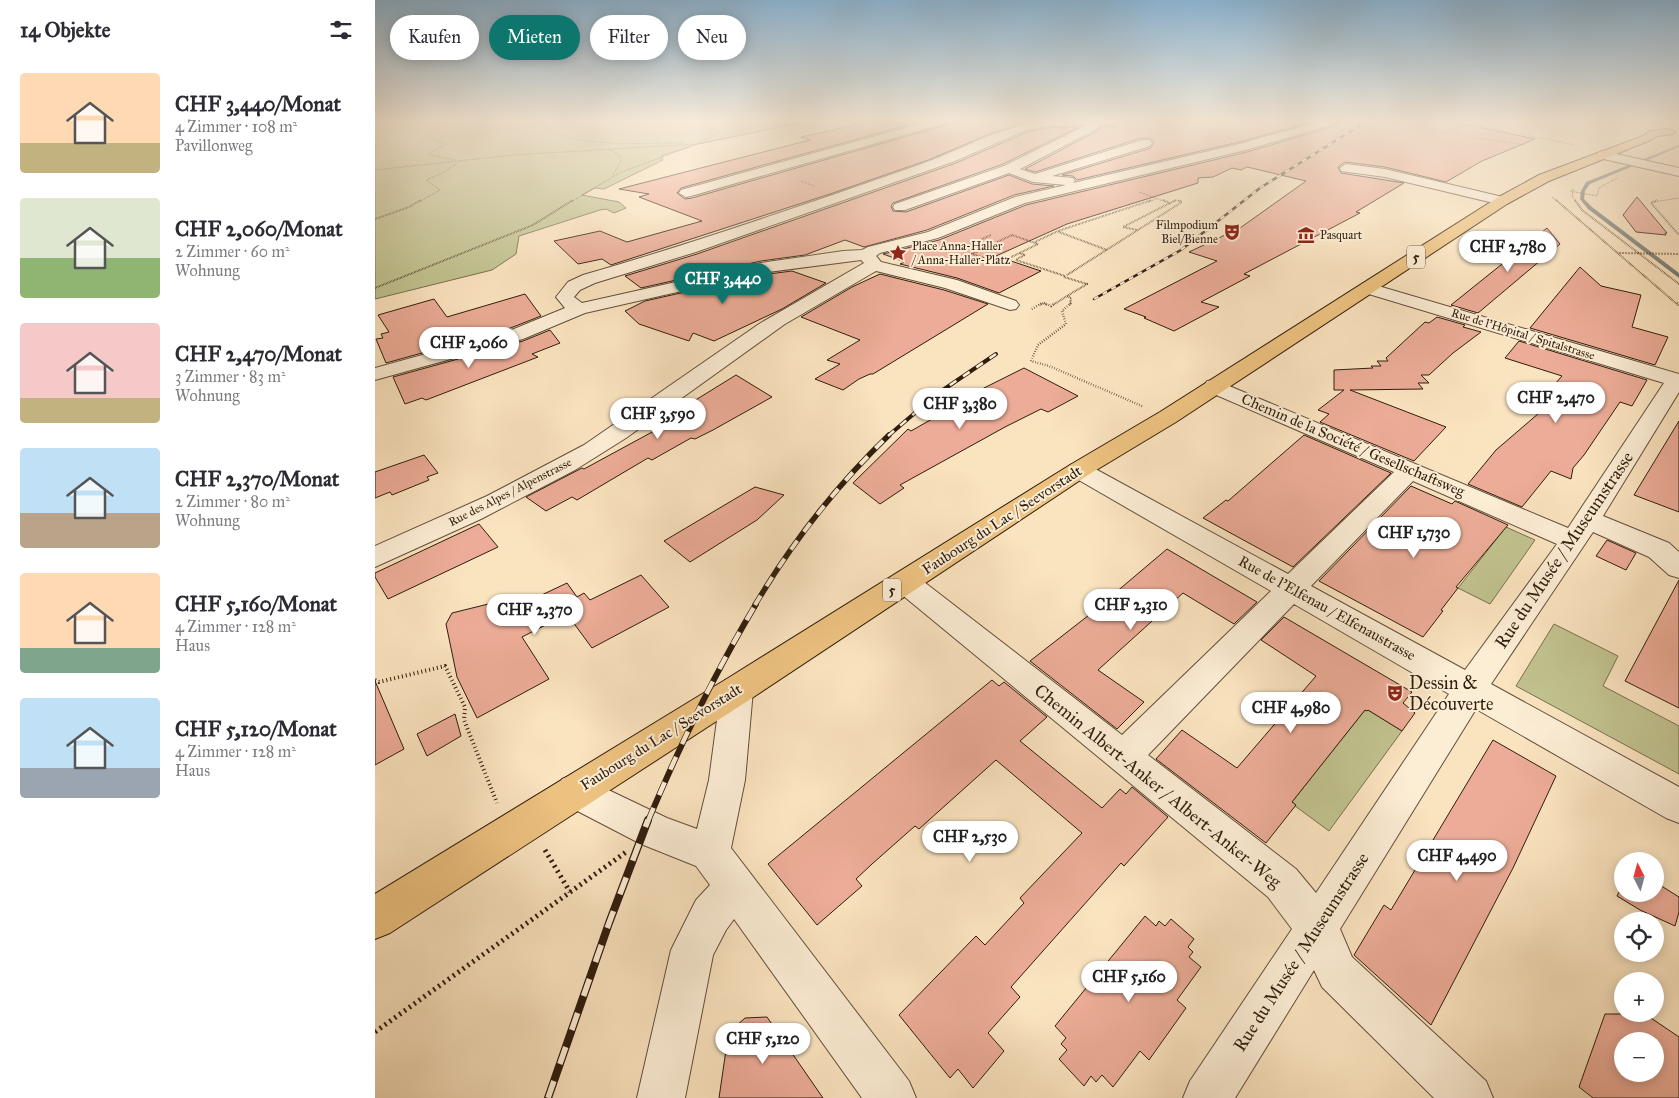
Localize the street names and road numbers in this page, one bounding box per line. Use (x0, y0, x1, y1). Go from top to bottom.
road number: 5 (1407, 246, 1425, 268)
street label: Rue de l'Hôpital / Spitalstrasse (1450, 305, 1596, 363)
street label: Chemin de la Société / Gesellschaftsweg (1239, 390, 1468, 501)
street label: Rue du Musée / Museumstrasse (1490, 447, 1638, 653)
street label: Rue des Alpes / Alpenstrasse (446, 455, 574, 529)
street label: Faubourg du Lac / Seevorstadt (919, 461, 1086, 578)
street label: Rue de l'Elfenau / Elfenaustrasse (1235, 552, 1419, 664)
road number: 5 (883, 578, 901, 602)
street label: Faubourg du Lac / Seevorstadt (577, 679, 746, 794)
street label: Chemin Albert-Anker / Albert-Anker-Weg (1029, 679, 1287, 894)
street label: Rue du Musée / Museumstrasse (1228, 848, 1374, 1056)

